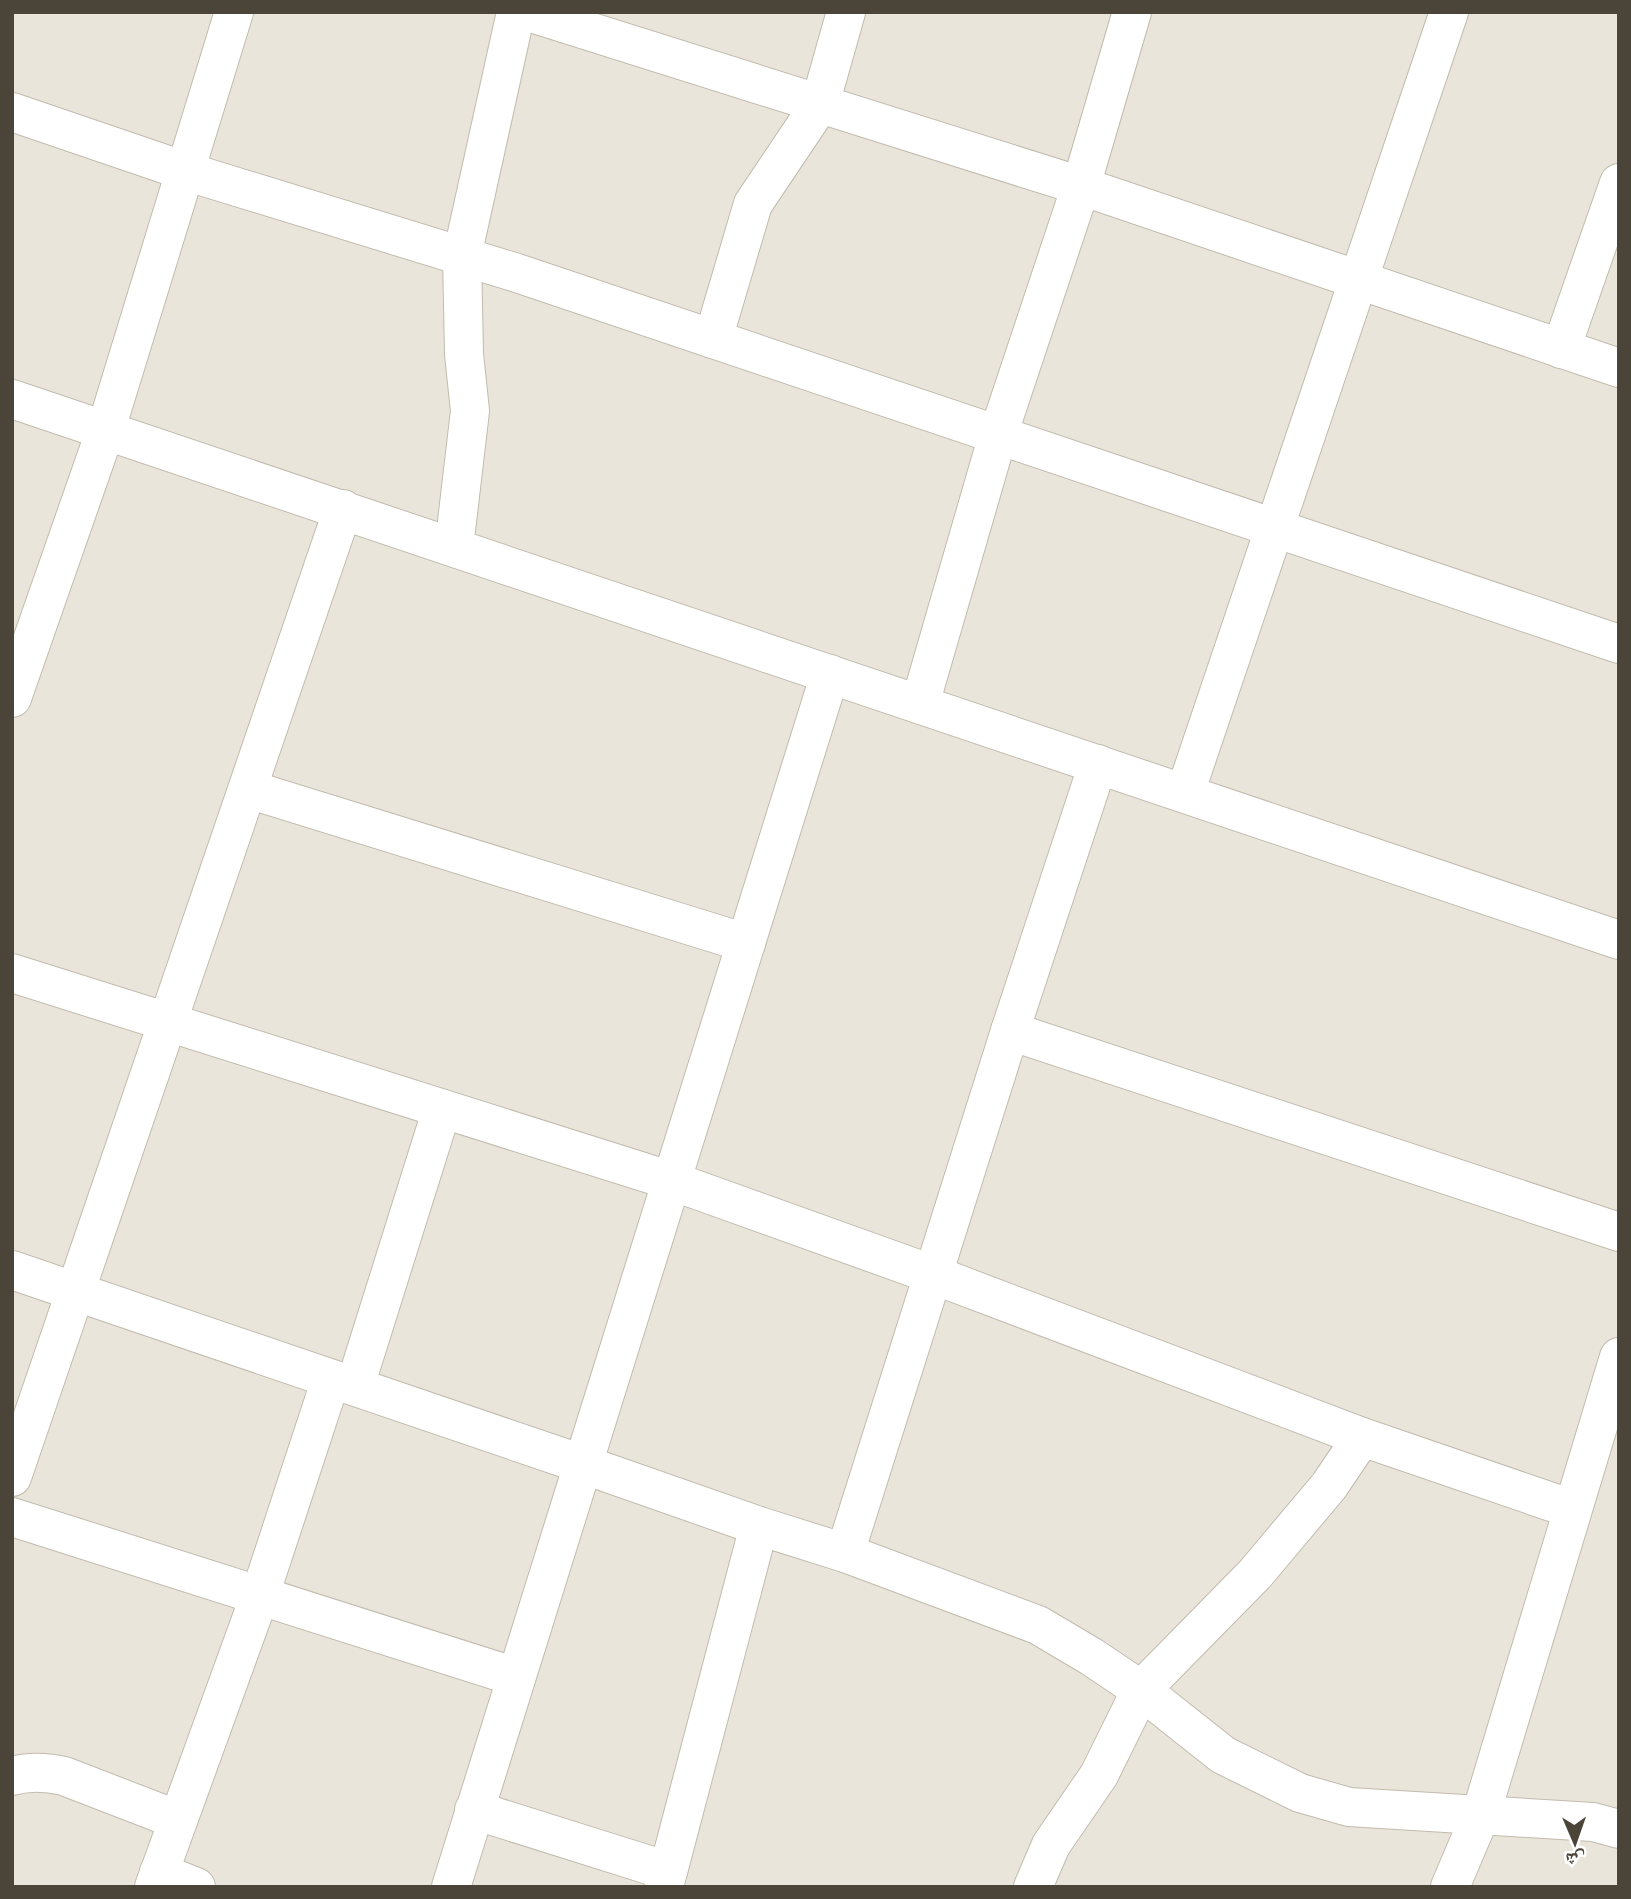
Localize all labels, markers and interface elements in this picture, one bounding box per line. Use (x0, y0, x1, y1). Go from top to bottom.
north arrow (1540, 1808, 1610, 1878)
text: ش (1565, 1846, 1586, 1872)

